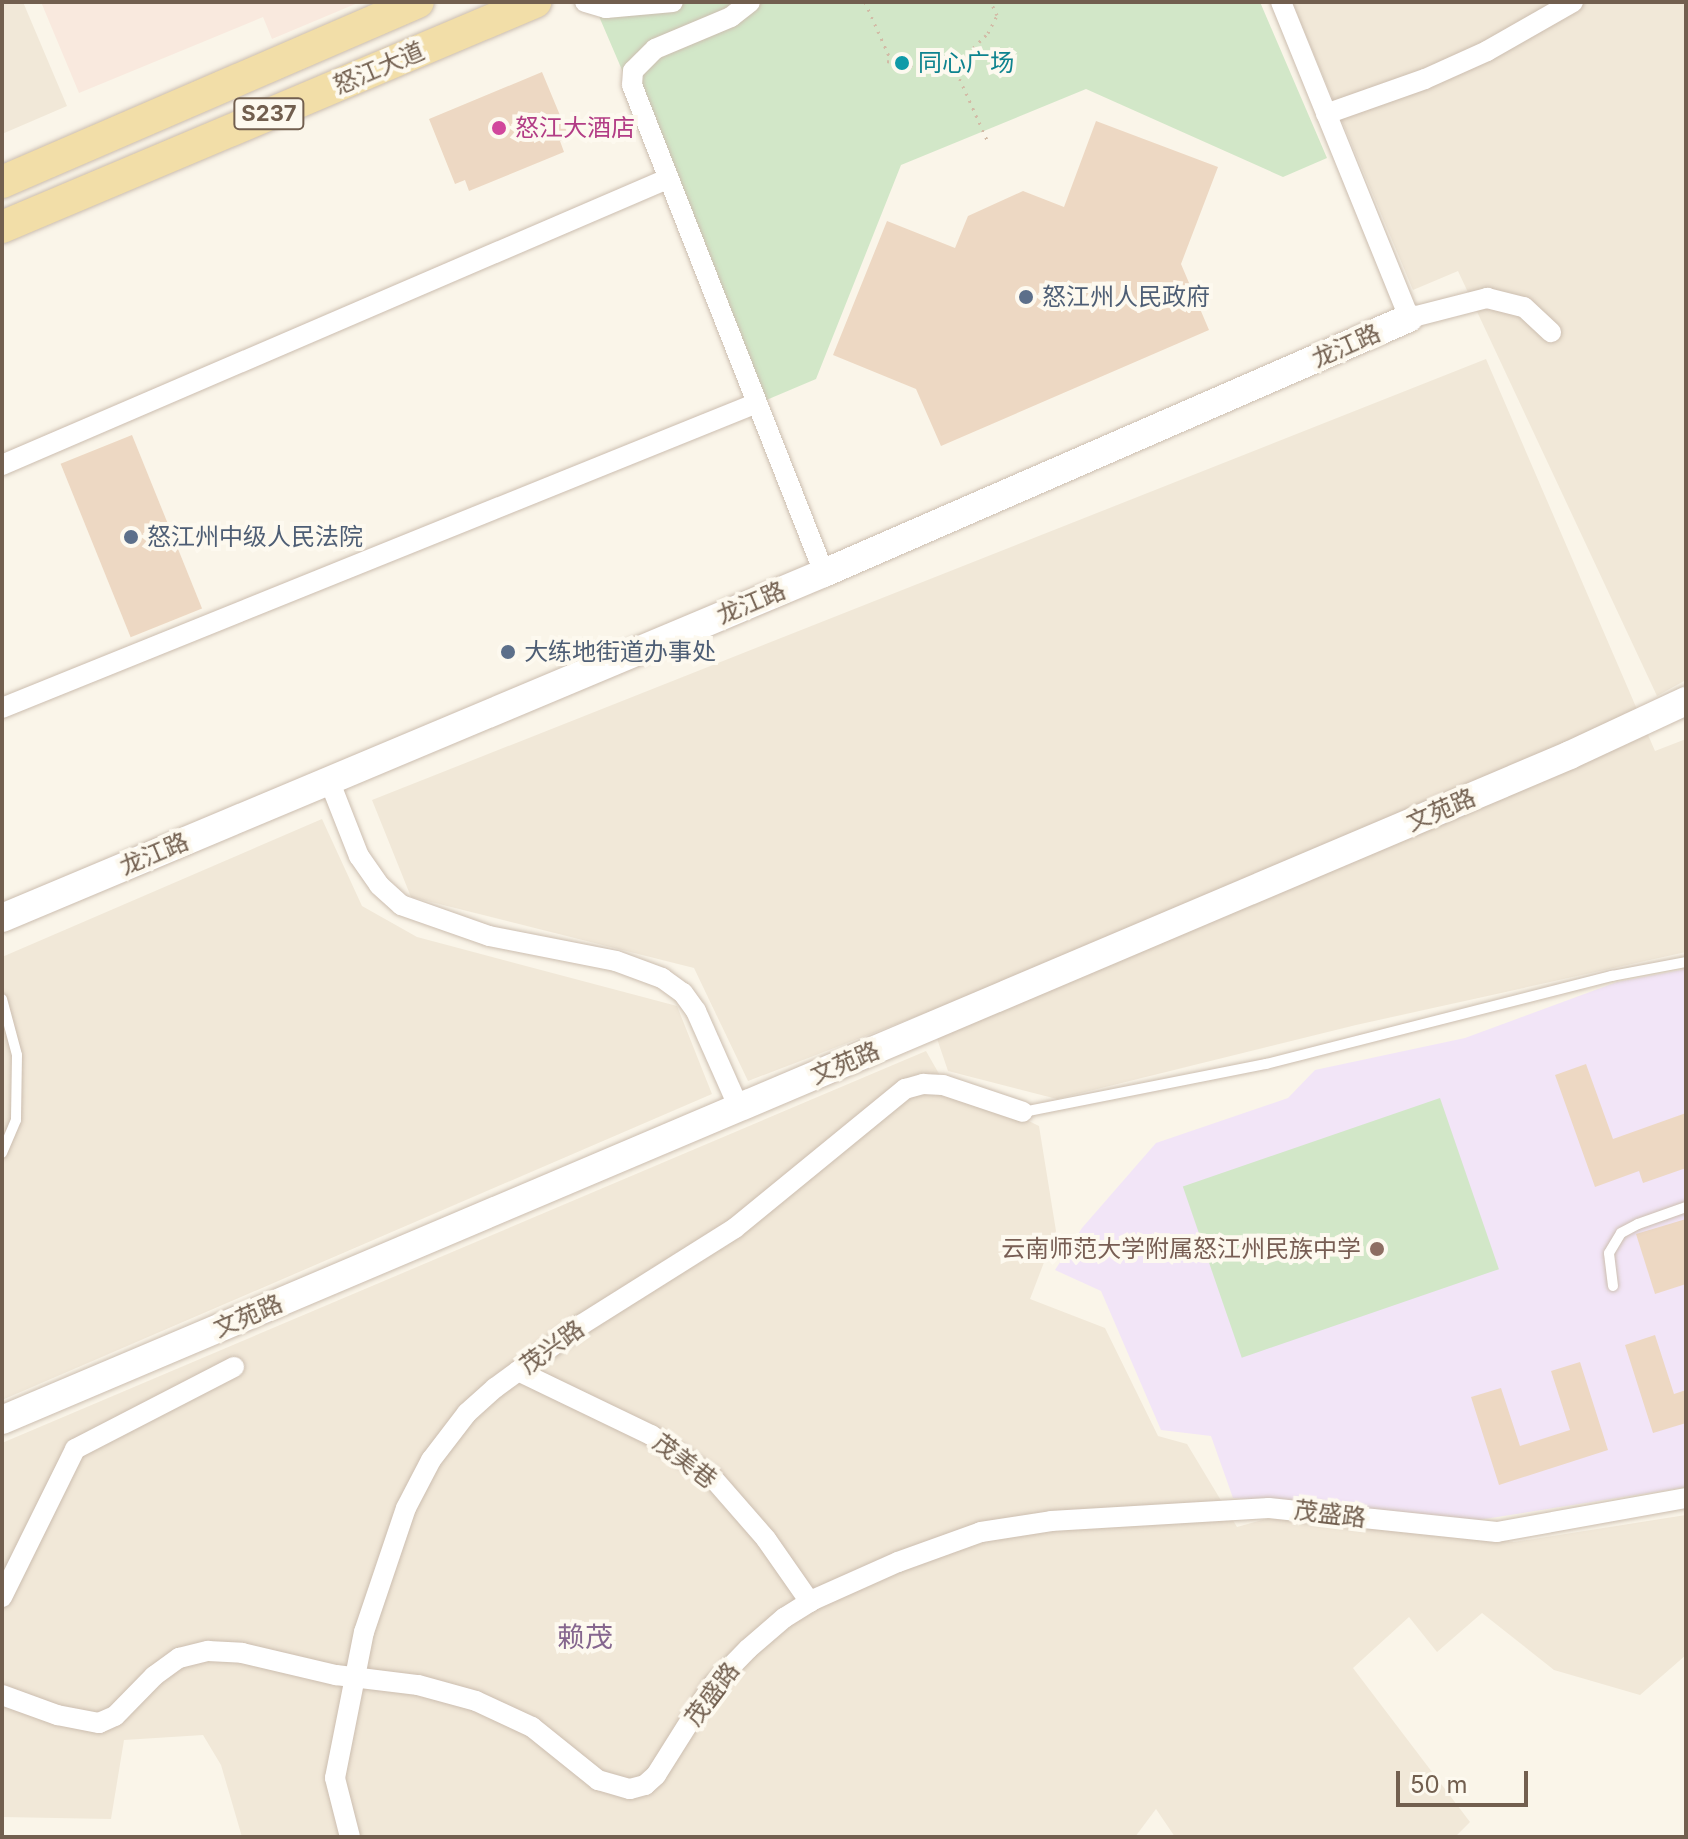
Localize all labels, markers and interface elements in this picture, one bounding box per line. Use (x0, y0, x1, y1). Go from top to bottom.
street label: 怒江大道 (329, 36, 429, 100)
place label: 同心广场 (918, 49, 1014, 77)
marker: 同心广场 (893, 54, 911, 72)
road number: S237 (233, 96, 305, 132)
place label: 怒江大酒店 (515, 114, 635, 142)
marker: 怒江大酒店 (490, 119, 508, 137)
place label: 怒江州人民政府 (1042, 283, 1210, 311)
marker: 怒江州人民政府 (1017, 288, 1035, 306)
street label: 龙江路 (1307, 318, 1385, 374)
place label: 怒江州中级人民法院 (147, 523, 363, 551)
marker: 怒江州中级人民法院 (122, 528, 140, 546)
street label: 龙江路 (712, 576, 790, 630)
place label: 大练地街道办事处 (524, 638, 716, 666)
marker: 大练地街道办事处 (499, 643, 517, 661)
street label: 文苑路 (1402, 783, 1480, 837)
street label: 龙江路 (115, 827, 193, 881)
street label: 文苑路 (806, 1036, 884, 1090)
place label: 云南师范大学附属怒江州民族中学 (1001, 1235, 1361, 1263)
marker: 云南师范大学附属怒江州民族中学 (1368, 1240, 1386, 1258)
street label: 文苑路 (209, 1289, 287, 1343)
street label: 茂兴路 (514, 1314, 590, 1380)
street label: 茂美巷 (648, 1428, 722, 1494)
street label: 茂盛路 (1293, 1495, 1367, 1533)
district label: 赖茂 (557, 1620, 613, 1654)
street label: 茂盛路 (679, 1657, 745, 1731)
scale bar (1400, 1755, 1532, 1805)
text: 50 m (1410, 1770, 1468, 1799)

